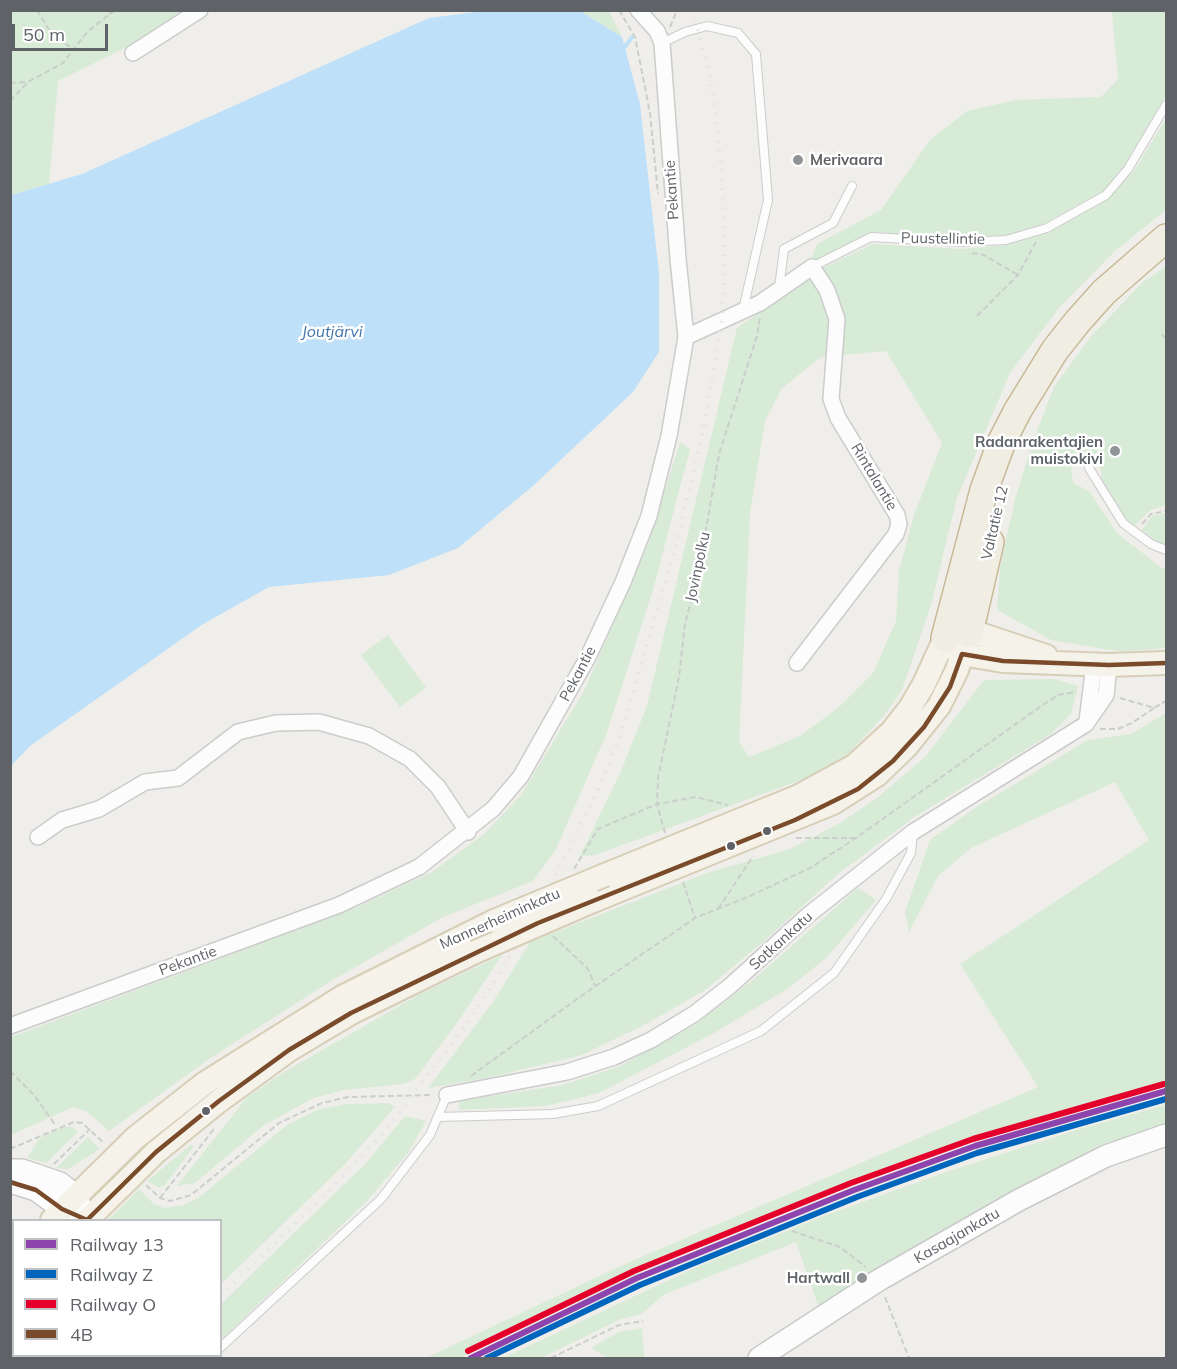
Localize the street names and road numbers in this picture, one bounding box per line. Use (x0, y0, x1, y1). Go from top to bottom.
street label: Pekantie (661, 159, 683, 221)
street label: Puustellintie (901, 229, 985, 249)
street label: Rintalantie (847, 440, 901, 514)
street label: Valtatie 12 (978, 484, 1012, 562)
street label: Jovinpolku (682, 530, 714, 604)
street label: Pekantie (556, 643, 600, 705)
street label: Mannerheiminkatu (437, 884, 563, 954)
street label: Sotkankatu (746, 908, 816, 974)
street label: Pekantie (157, 942, 219, 980)
street label: Kasaajankatu (911, 1204, 1003, 1268)

